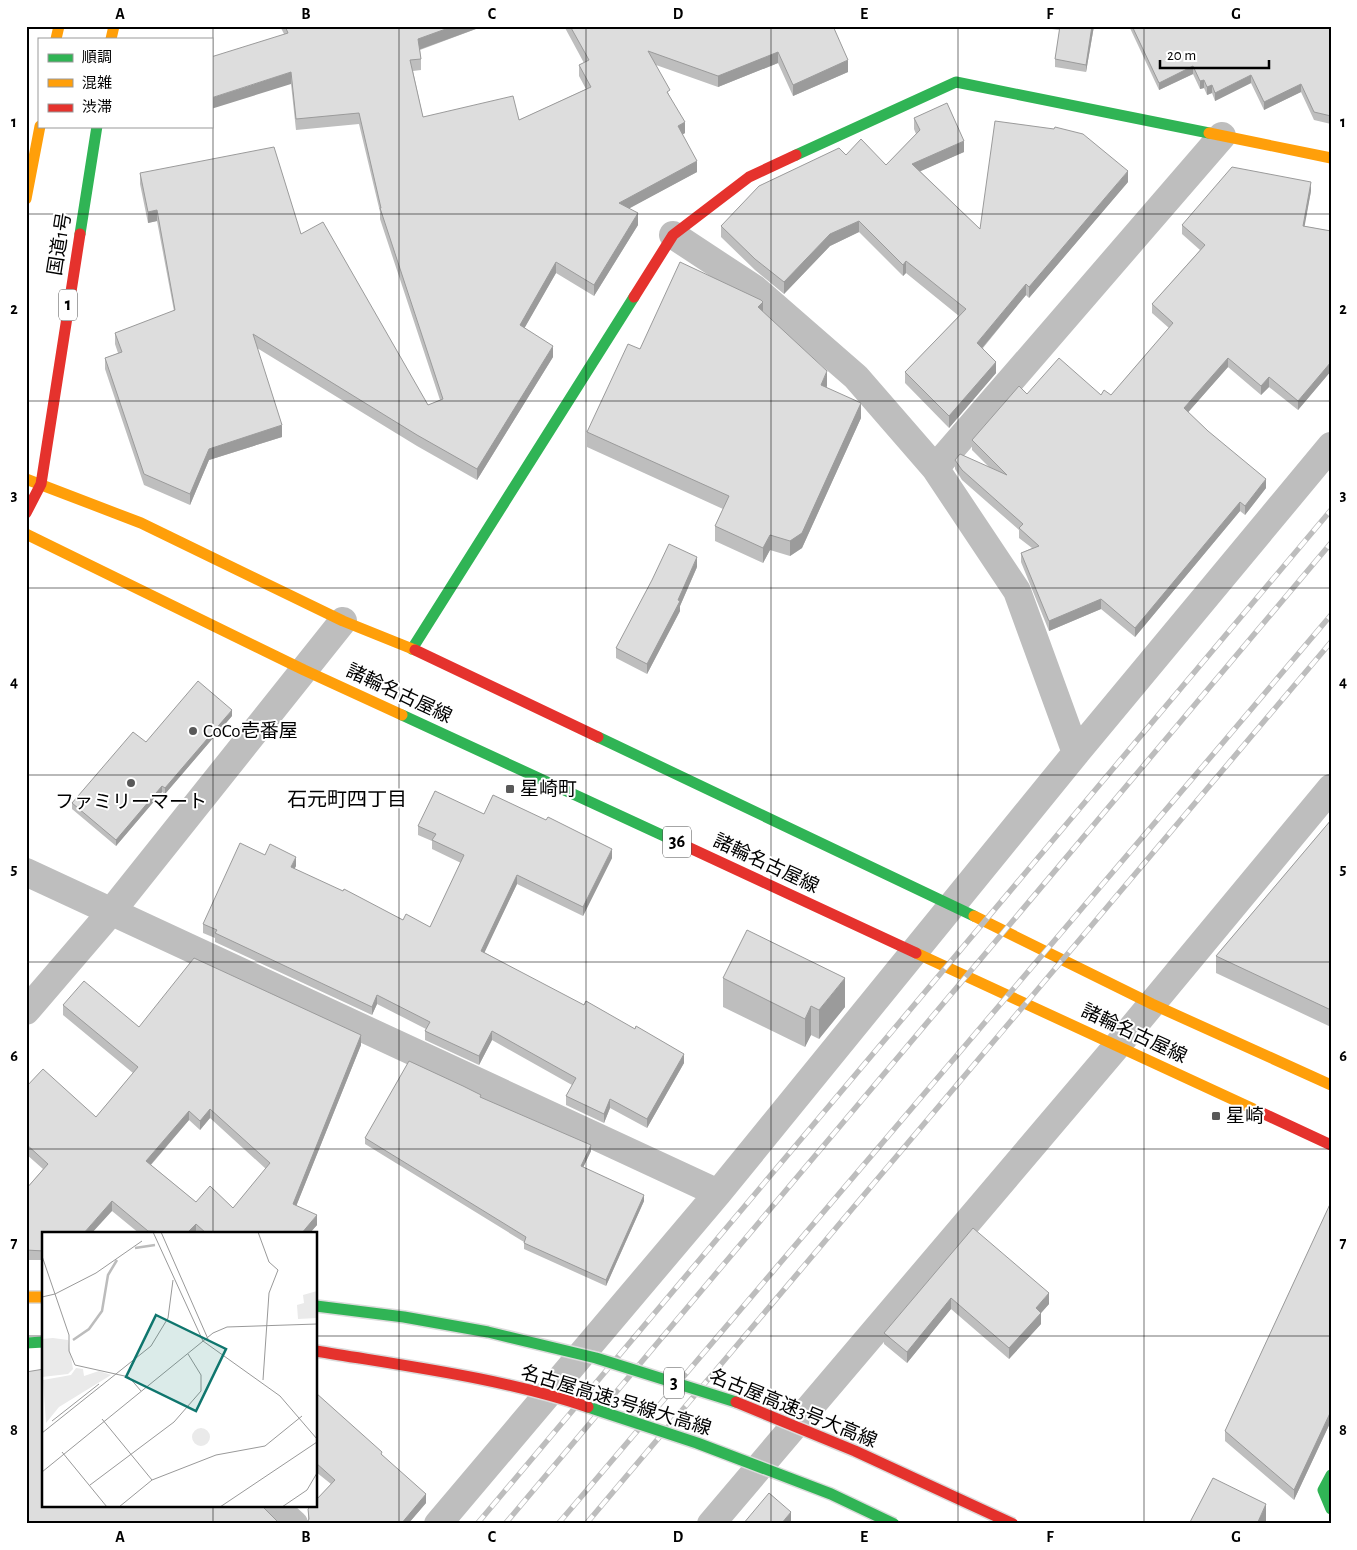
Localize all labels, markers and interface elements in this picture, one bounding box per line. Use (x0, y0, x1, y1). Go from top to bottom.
text: A (115, 6, 125, 22)
text: B (301, 6, 311, 22)
text: C (488, 6, 497, 22)
text: D (673, 6, 684, 22)
text: E (860, 6, 868, 22)
text: F (1046, 6, 1054, 22)
text: G (1231, 6, 1241, 22)
legend (38, 38, 212, 128)
scale bar (1160, 38, 1268, 70)
text: 20 m (1167, 48, 1196, 63)
text: 順調 (82, 50, 112, 65)
text: 混雑 (82, 75, 112, 91)
text: 渋滞 (82, 99, 112, 115)
text: 1 (11, 114, 17, 130)
text: 1 (1340, 114, 1346, 130)
street label: 国道1号 (45, 211, 74, 277)
road number: 1 (59, 290, 77, 320)
text: 2 (10, 301, 18, 317)
text: 2 (1339, 301, 1347, 317)
text: 3 (11, 487, 18, 503)
text: 3 (1340, 487, 1347, 503)
street label: 諸輪名古屋線 (343, 659, 456, 727)
text: 4 (10, 674, 18, 690)
text: 4 (1339, 674, 1347, 690)
place label: CoCo壱番屋 (203, 721, 298, 741)
marker: CoCo壱番屋 (187, 725, 199, 737)
marker: ファミリーマート (125, 777, 137, 789)
place label: 星崎町 (520, 779, 577, 799)
marker: 星崎町 (504, 783, 516, 795)
district label: 石元町四丁目 (287, 790, 407, 810)
place label: ファミリーマート (55, 793, 207, 812)
road number: 36 (663, 826, 691, 858)
street label: 諸輪名古屋線 (710, 829, 823, 897)
text: 5 (11, 861, 18, 877)
text: 5 (1340, 861, 1347, 877)
street label: 諸輪名古屋線 (1078, 999, 1191, 1067)
text: 6 (10, 1048, 18, 1064)
text: 6 (1339, 1048, 1347, 1064)
place label: 星崎 (1226, 1106, 1264, 1126)
marker: 星崎 (1210, 1110, 1222, 1122)
inset map (42, 1232, 318, 1508)
text: 7 (11, 1235, 18, 1251)
text: 7 (1340, 1235, 1347, 1251)
street label: 名古屋高速3号線大高線 (519, 1361, 714, 1439)
street label: 名古屋高速3号大高線 (707, 1365, 880, 1451)
road number: 3 (664, 1368, 684, 1399)
text: 8 (10, 1422, 18, 1438)
text: 8 (1339, 1422, 1347, 1438)
text: A (115, 1529, 125, 1545)
text: B (301, 1529, 311, 1545)
text: C (488, 1529, 497, 1545)
text: D (673, 1529, 684, 1545)
text: E (860, 1529, 868, 1545)
text: F (1046, 1529, 1054, 1545)
text: G (1231, 1529, 1241, 1545)

